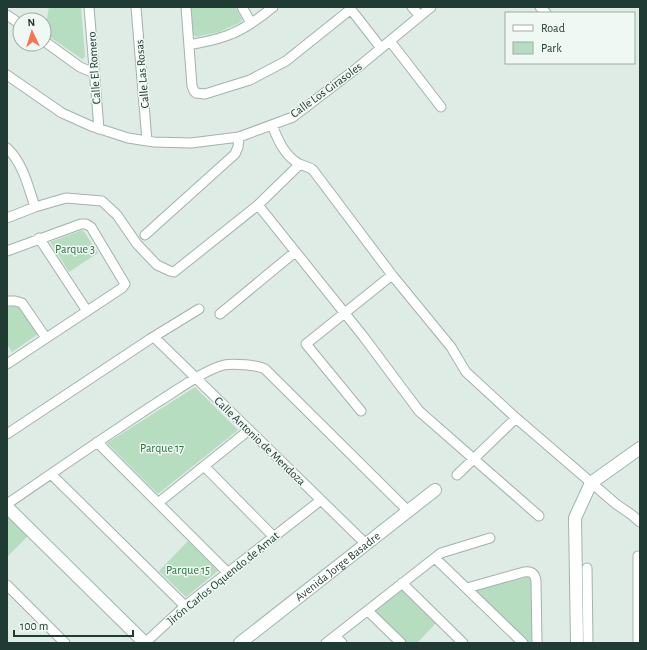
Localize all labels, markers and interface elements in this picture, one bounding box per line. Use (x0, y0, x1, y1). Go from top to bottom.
north arrow (12, 12, 52, 52)
legend (505, 12, 635, 64)
text: N (27, 17, 36, 28)
text: Road (541, 22, 565, 34)
street label: Calle El Romero (85, 31, 103, 105)
street label: Calle Las Rosas (133, 39, 151, 109)
text: Park (541, 42, 562, 54)
street label: Calle Los Girasoles (288, 60, 364, 120)
park label: Parque 3 (55, 243, 95, 255)
street label: Calle Antonio de Mendoza (212, 394, 308, 488)
park label: Parque 17 (140, 442, 184, 454)
street label: Jirón Carlos Oquendo de Amat (165, 529, 281, 627)
street label: Avenida Jorge Basadre (293, 530, 382, 603)
park label: Parque 15 (166, 564, 210, 576)
scale bar (14, 612, 133, 638)
text: 100 m (20, 620, 48, 632)

